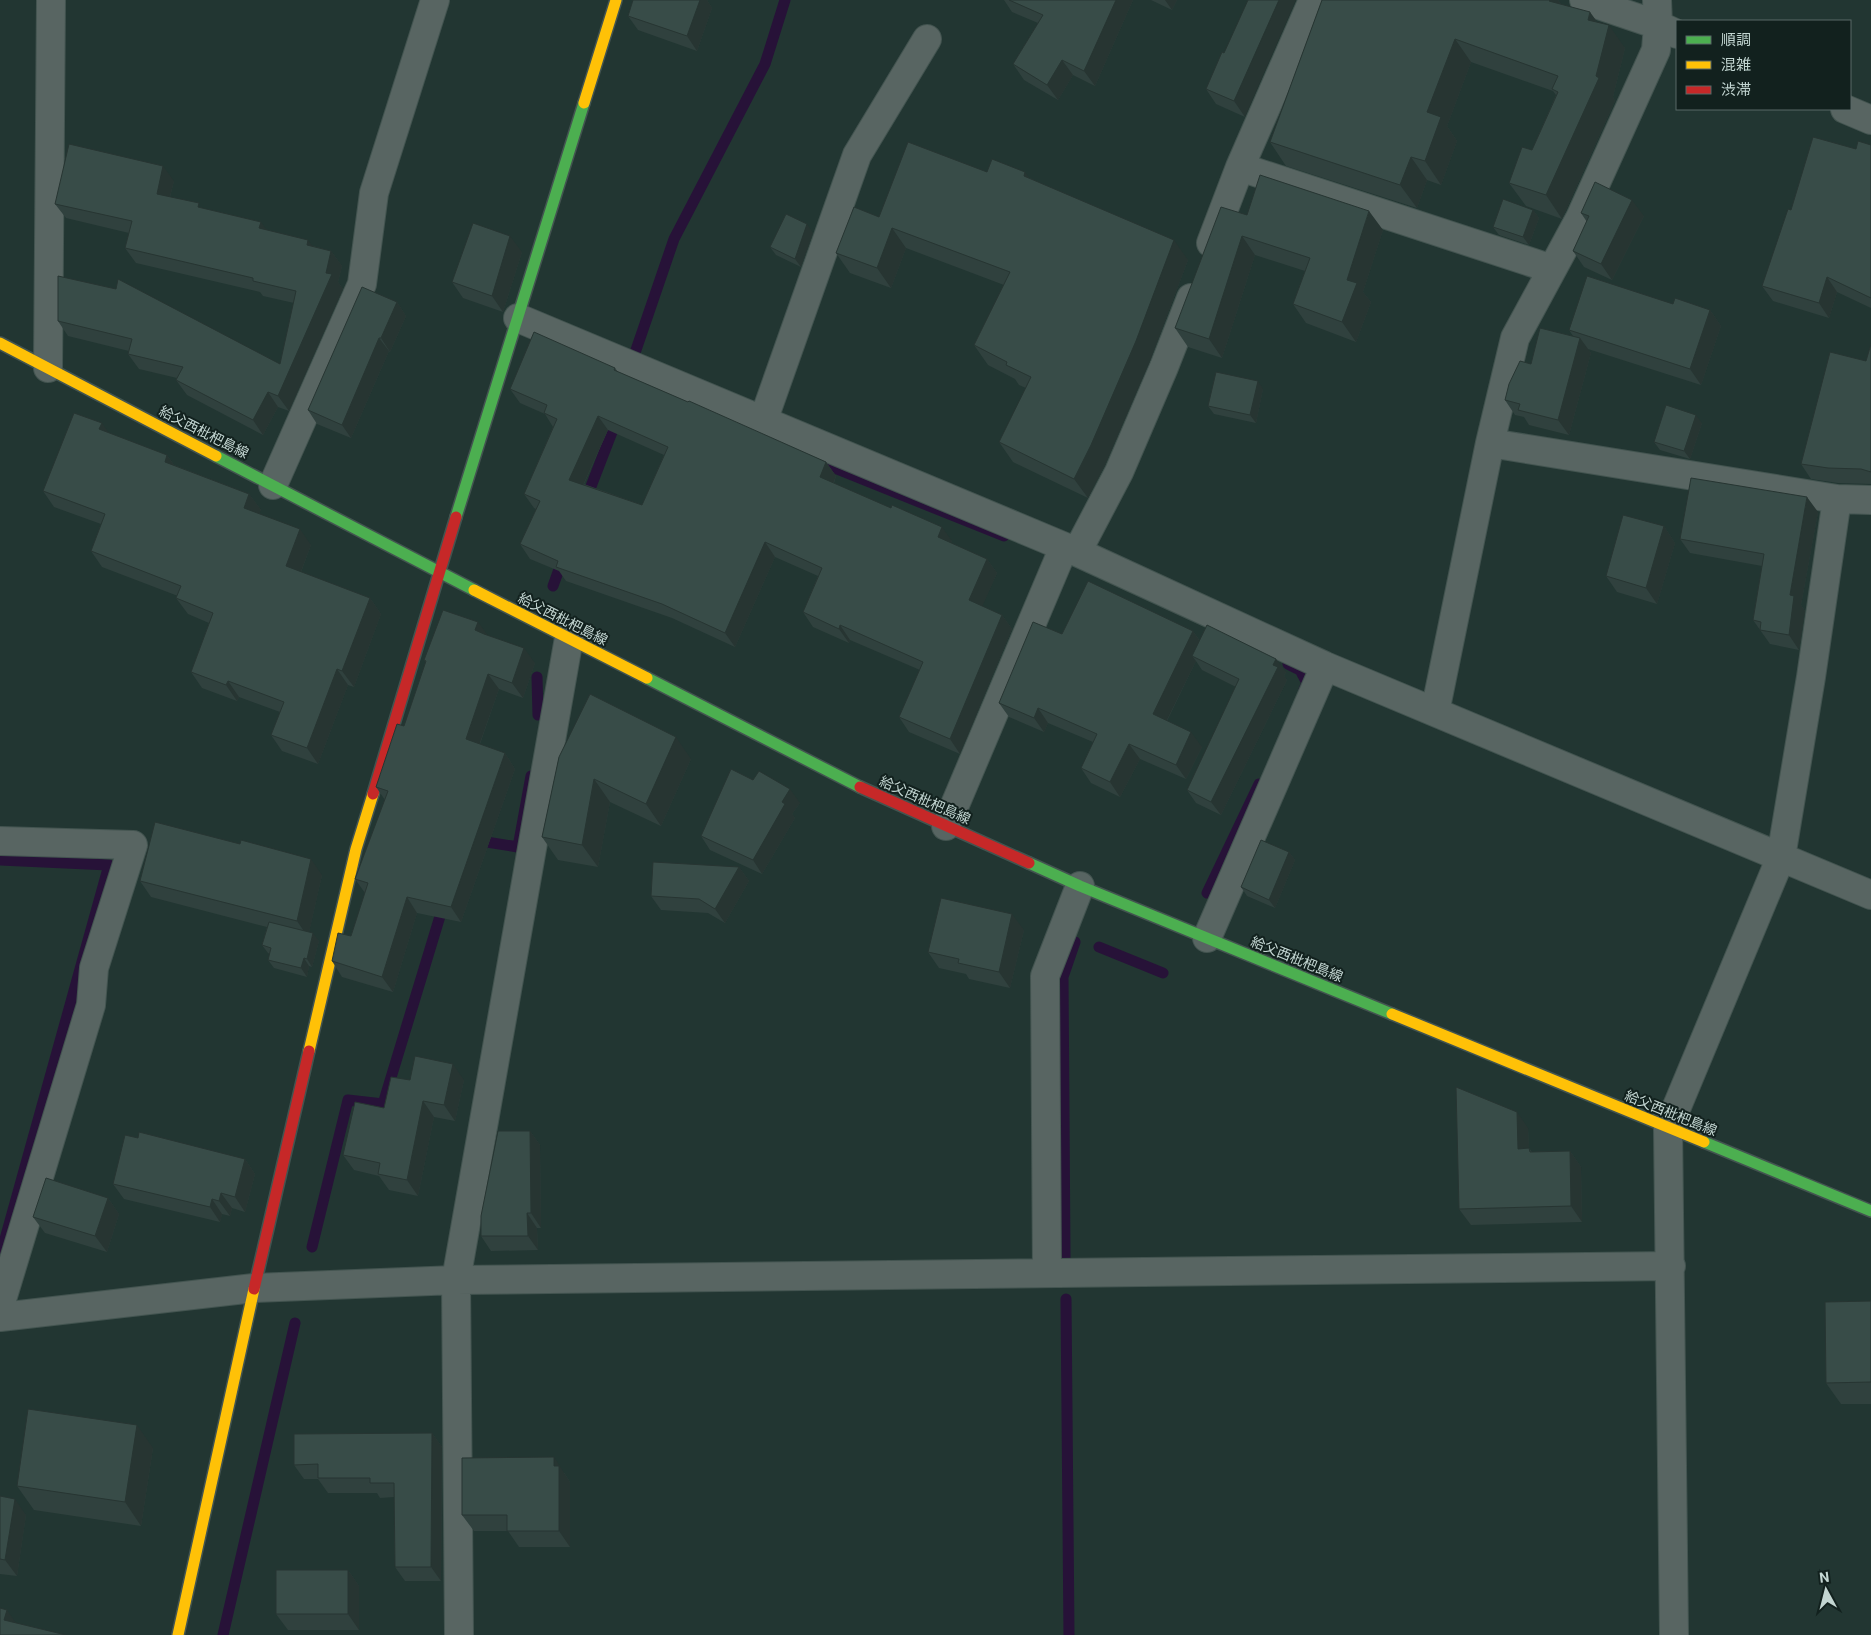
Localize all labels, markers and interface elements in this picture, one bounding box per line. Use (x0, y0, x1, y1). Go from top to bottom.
legend (1676, 20, 1851, 110)
text: 順調 (1721, 31, 1751, 49)
text: 混雑 (1721, 56, 1751, 74)
text: 渋滞 (1721, 81, 1751, 99)
street label: 給父西枇杷島線 (157, 403, 251, 461)
street label: 給父西枇杷島線 (516, 590, 610, 648)
street label: 給父西枇杷島線 (877, 773, 973, 827)
street label: 給父西枇杷島線 (1249, 933, 1345, 985)
street label: 給父西枇杷島線 (1623, 1087, 1719, 1139)
north arrow (1801, 1565, 1851, 1615)
text: N (1819, 1569, 1830, 1586)

